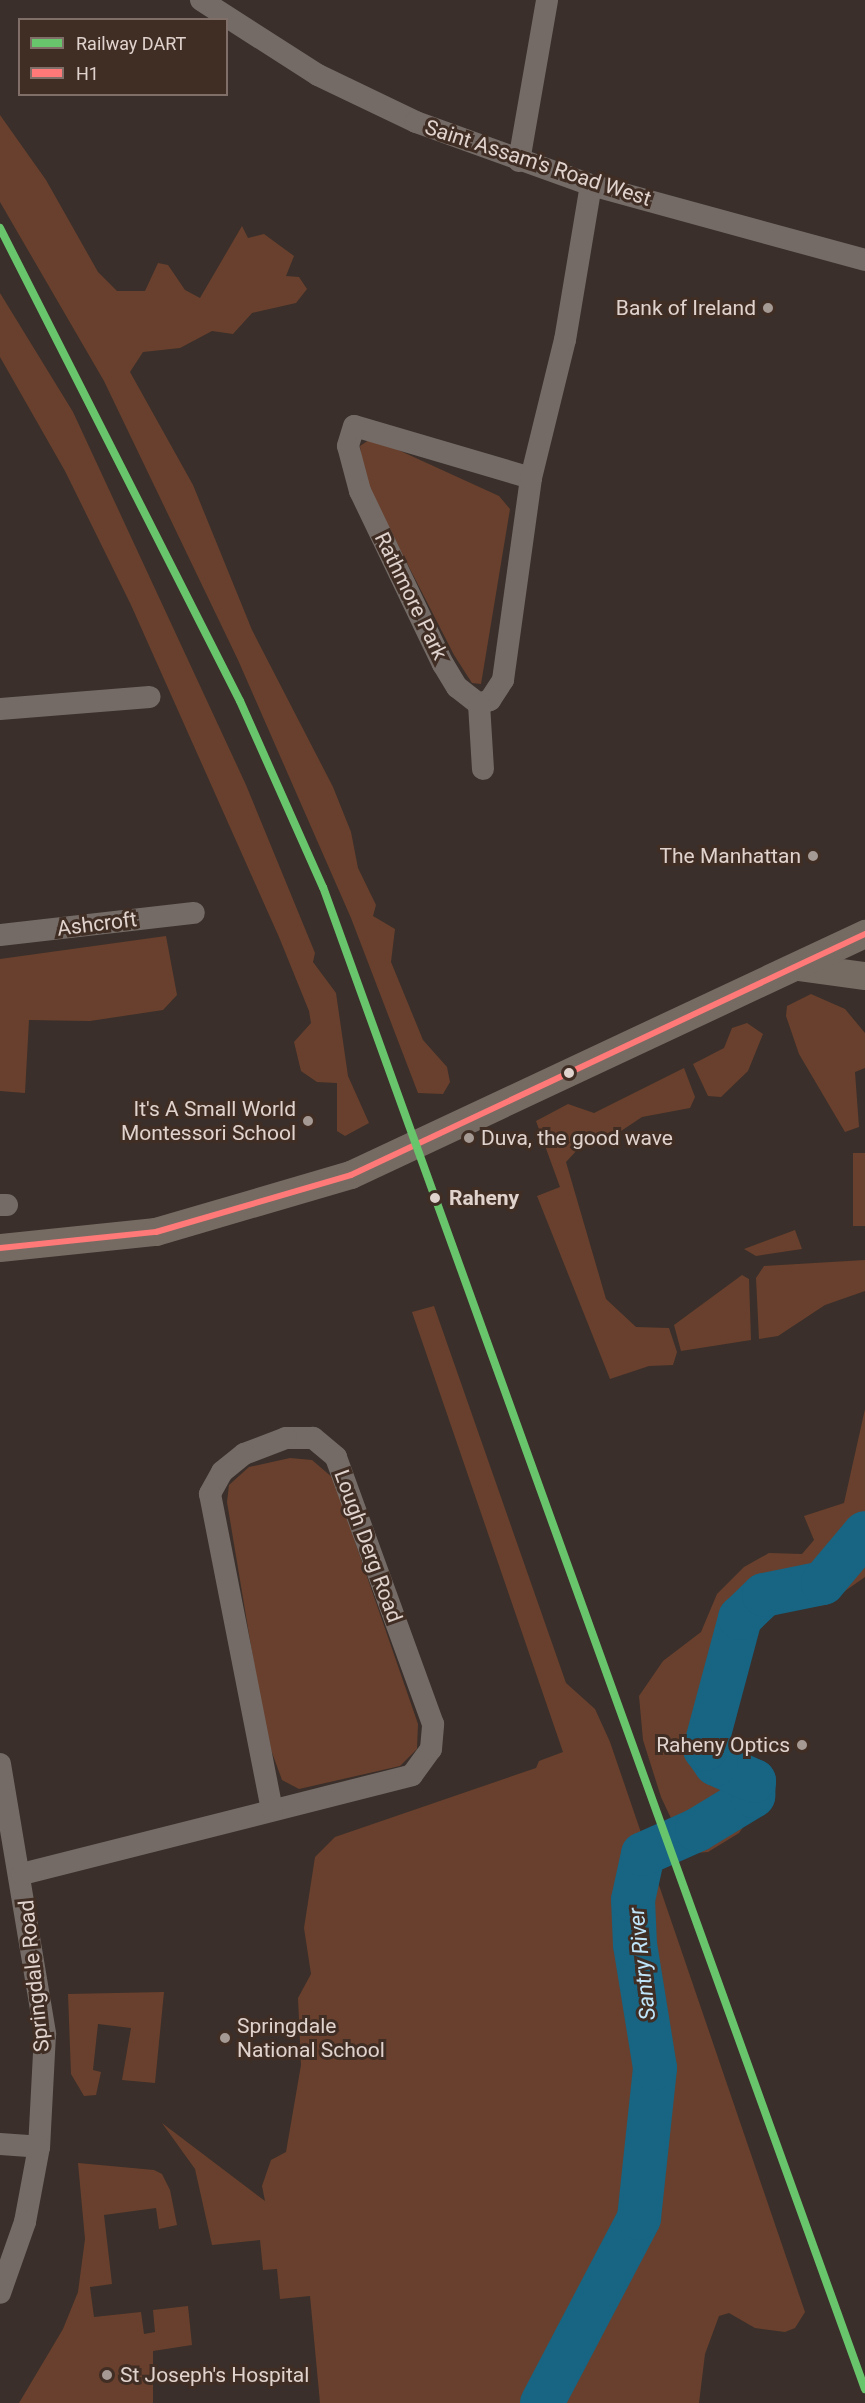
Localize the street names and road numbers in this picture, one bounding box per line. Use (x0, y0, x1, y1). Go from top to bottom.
street label: Saint Assam's Road West (422, 115, 654, 211)
street label: Rathmore Park (369, 528, 453, 664)
street label: Ashcroft (56, 907, 138, 941)
street label: Lough Derg Road (329, 1466, 407, 1626)
street label: Springdale Road (13, 1899, 55, 2053)

